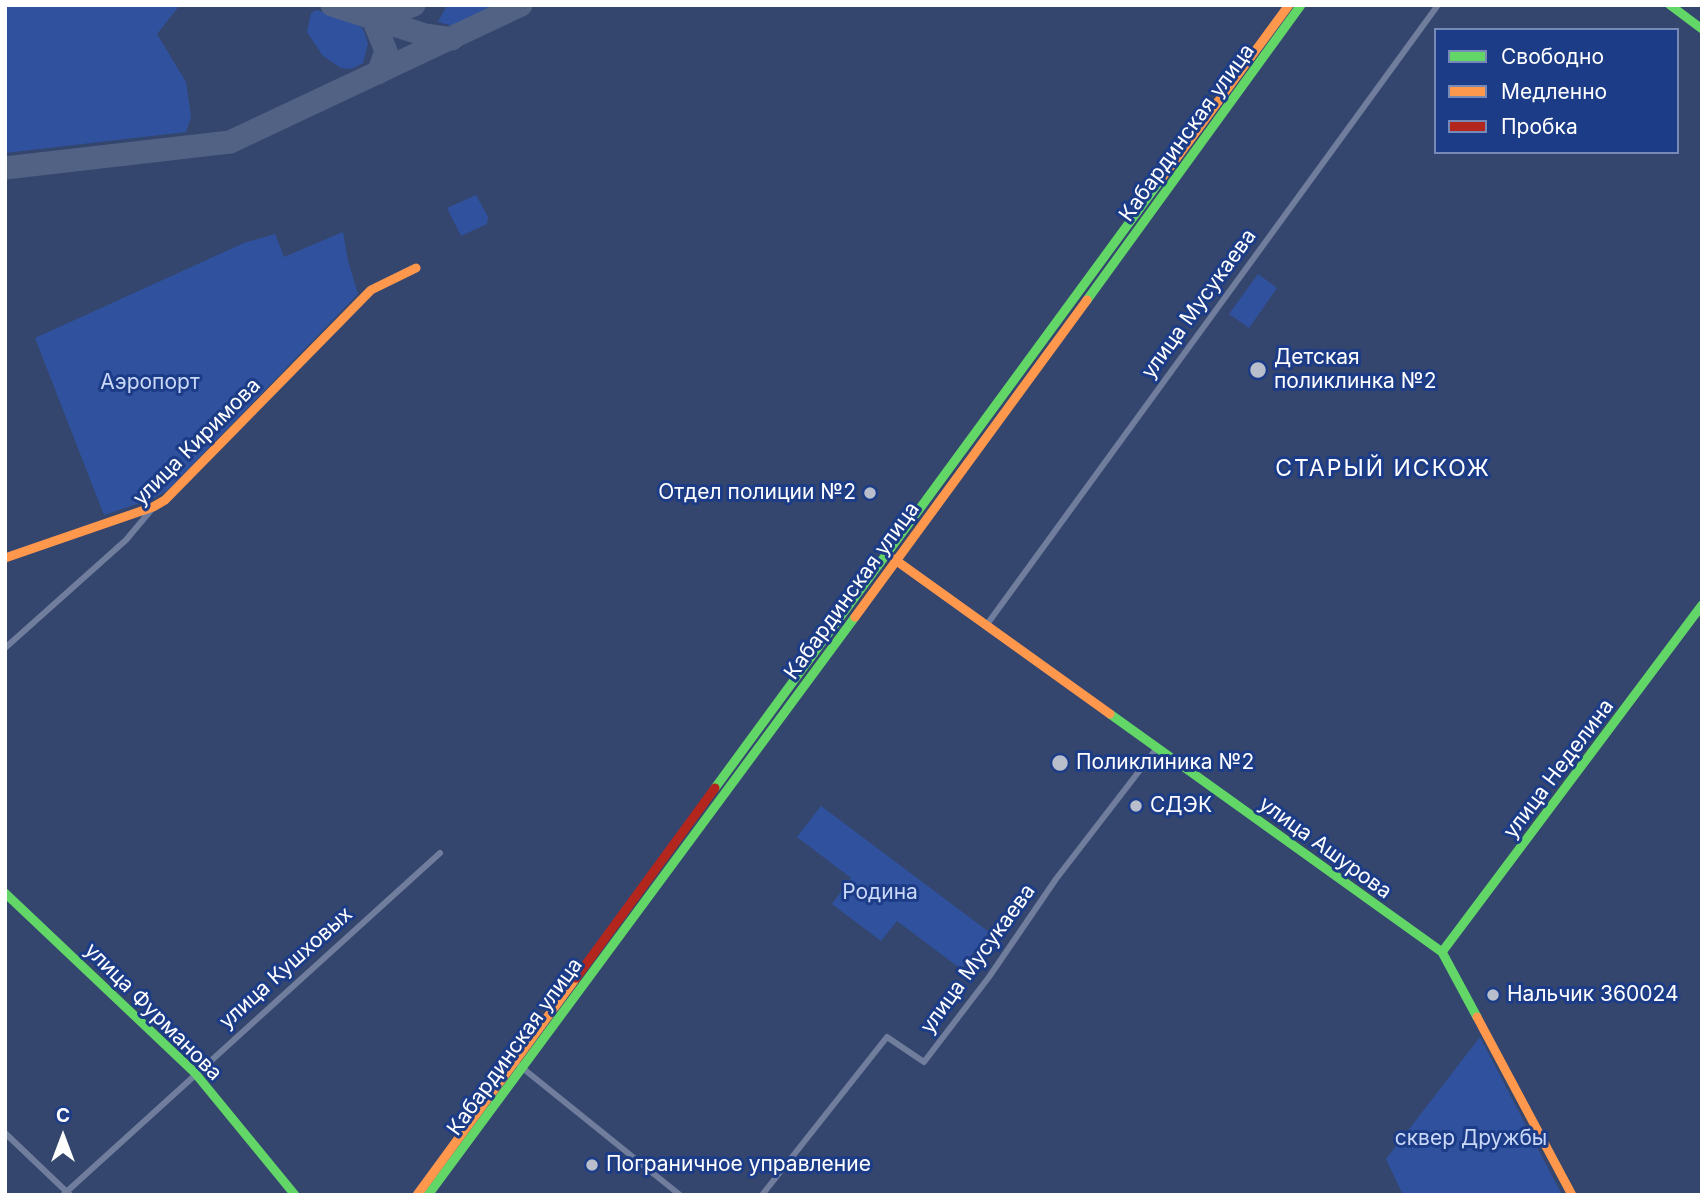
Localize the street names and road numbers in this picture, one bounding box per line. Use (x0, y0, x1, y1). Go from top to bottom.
street label: Кабардинская улица (1114, 39, 1260, 227)
street label: улица Мусукаева (1136, 224, 1262, 384)
street label: улица Киримова (128, 373, 266, 511)
street label: Кабардинская улица (779, 497, 925, 685)
street label: улица Неделина (1499, 695, 1619, 843)
street label: улица Ашурова (1254, 791, 1396, 905)
street label: улица Мусукаева (915, 879, 1041, 1039)
street label: улица Кушховых (214, 902, 358, 1034)
street label: улица Фурманова (79, 938, 227, 1086)
street label: Кабардинская улица (442, 953, 588, 1141)

